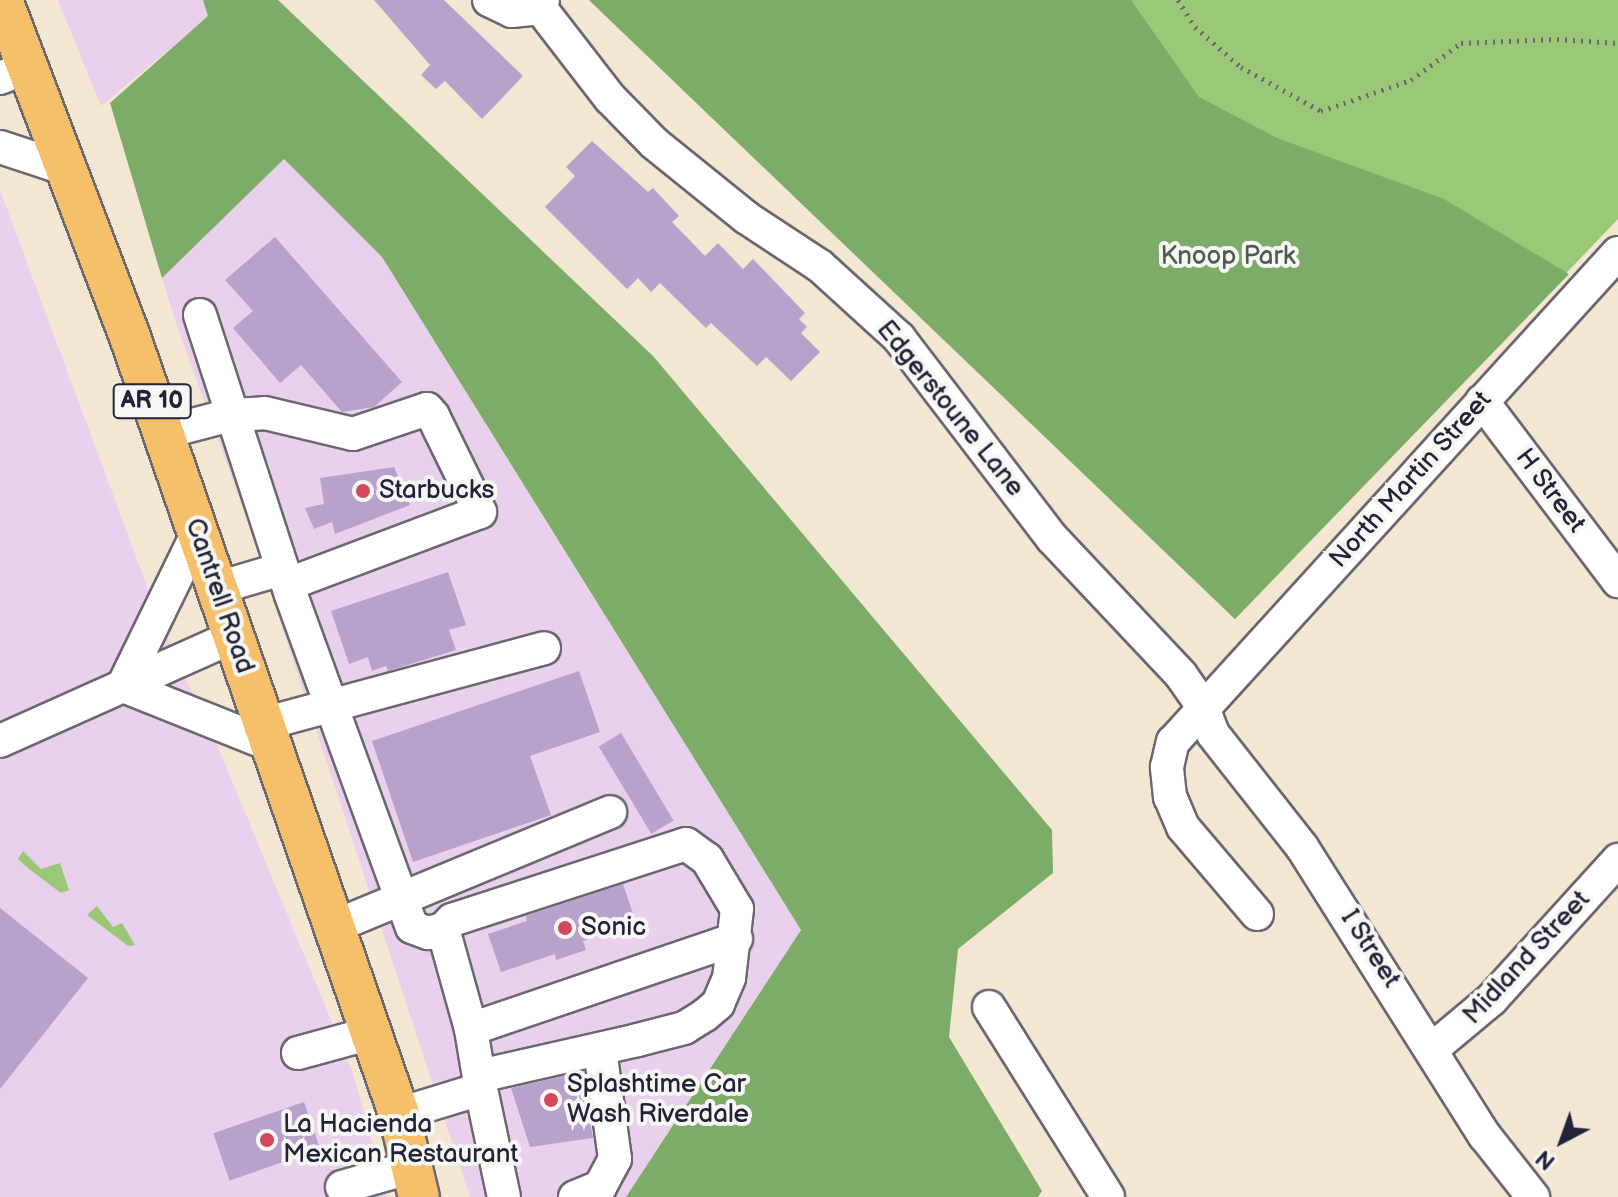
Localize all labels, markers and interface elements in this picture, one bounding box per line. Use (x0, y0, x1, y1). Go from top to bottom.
park label: Knoop Park (1160, 241, 1296, 273)
street label: Edgerstoune Lane (870, 315, 1030, 503)
road number: AR 10 (112, 381, 192, 421)
street label: North Martin Street (1323, 385, 1499, 575)
street label: H Street (1508, 443, 1592, 539)
place label: Starbucks (379, 475, 494, 507)
marker: Starbucks (354, 482, 372, 500)
street label: Cantrell Road (178, 515, 260, 677)
street label: Midland Street (1457, 885, 1597, 1031)
street label: I Street (1333, 904, 1407, 994)
place label: Sonic (581, 912, 646, 944)
marker: Sonic (556, 919, 574, 937)
place label: Splashtime Car Wash Riverdale (567, 1069, 749, 1130)
marker: Splashtime Car Wash Riverdale (542, 1091, 560, 1109)
north arrow (1522, 1101, 1602, 1181)
place label: La Hacienda Mexican Restaurant (283, 1109, 518, 1170)
marker: La Hacienda Mexican Restaurant (258, 1131, 276, 1149)
text: N (1531, 1144, 1561, 1175)

